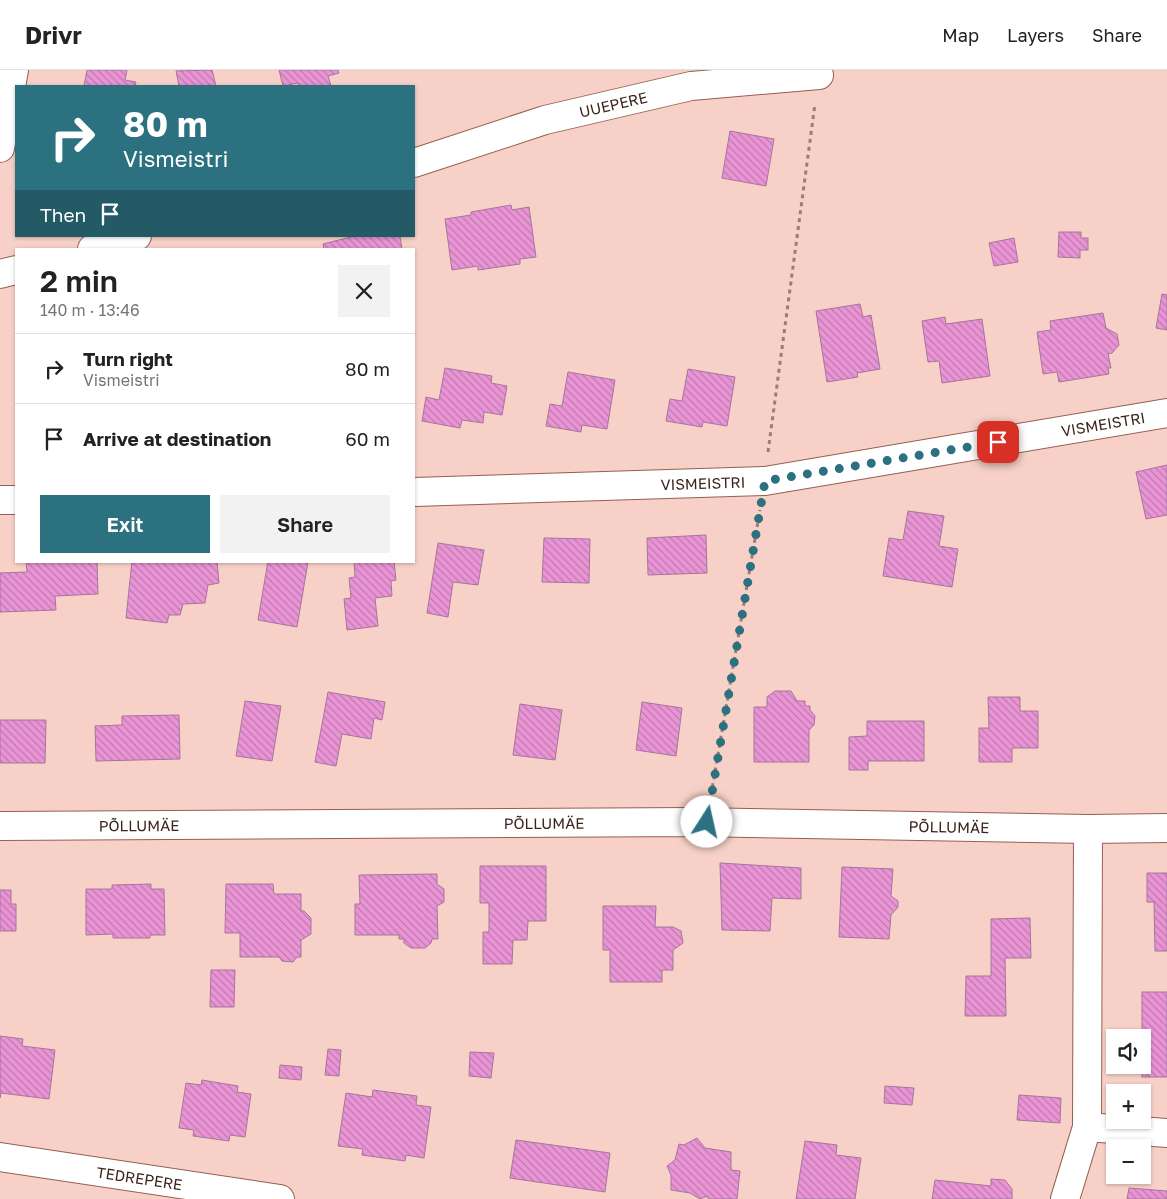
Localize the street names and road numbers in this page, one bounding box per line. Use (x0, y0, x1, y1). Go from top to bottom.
street label: UUEPERE (577, 87, 649, 121)
street label: VISMEISTRI (1060, 408, 1146, 440)
street label: VISMEISTRI (660, 473, 746, 493)
street label: PÕLLUMÄE (504, 814, 584, 832)
street label: PÕLLUMÄE (99, 816, 179, 834)
street label: PÕLLUMÄE (908, 817, 989, 836)
street label: TEDREPERE (95, 1163, 184, 1193)

